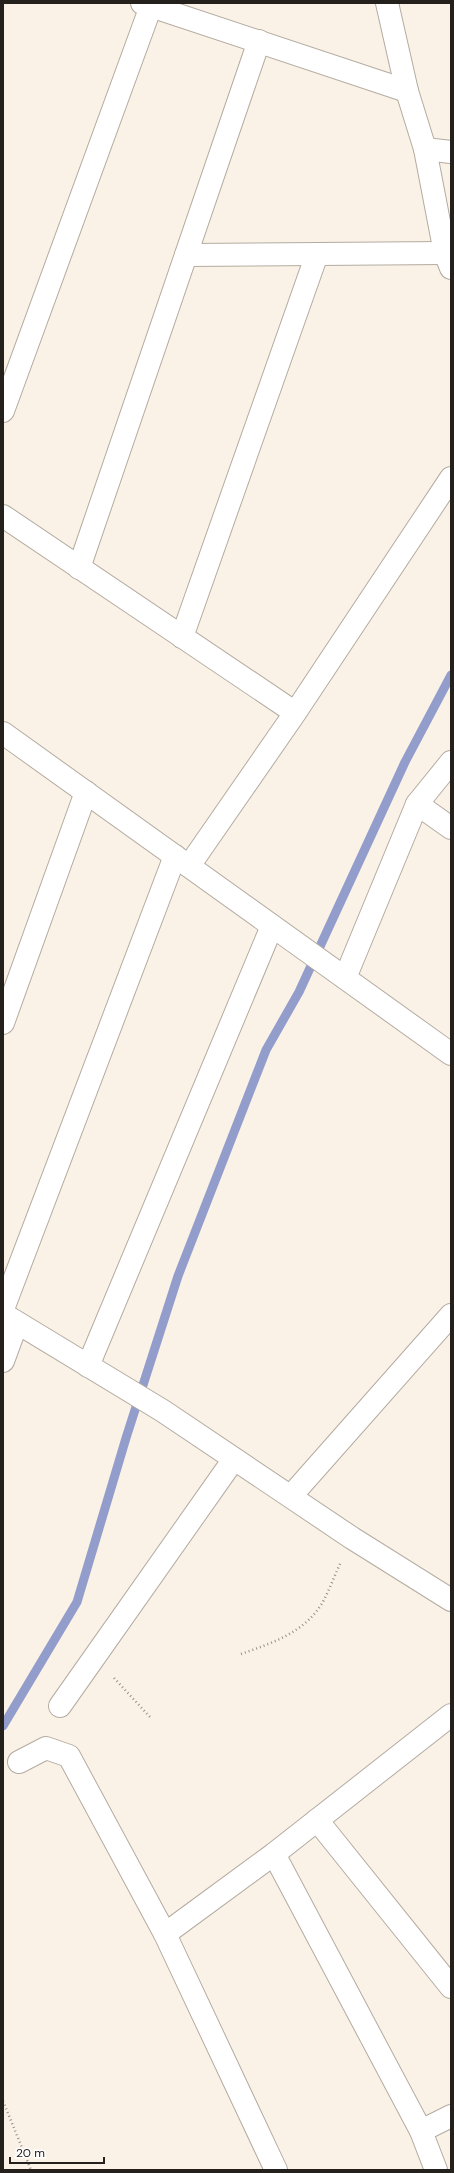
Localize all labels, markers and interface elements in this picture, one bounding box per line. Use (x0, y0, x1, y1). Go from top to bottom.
scale bar (10, 2139, 104, 2165)
text: 20 m (16, 2145, 45, 2161)

